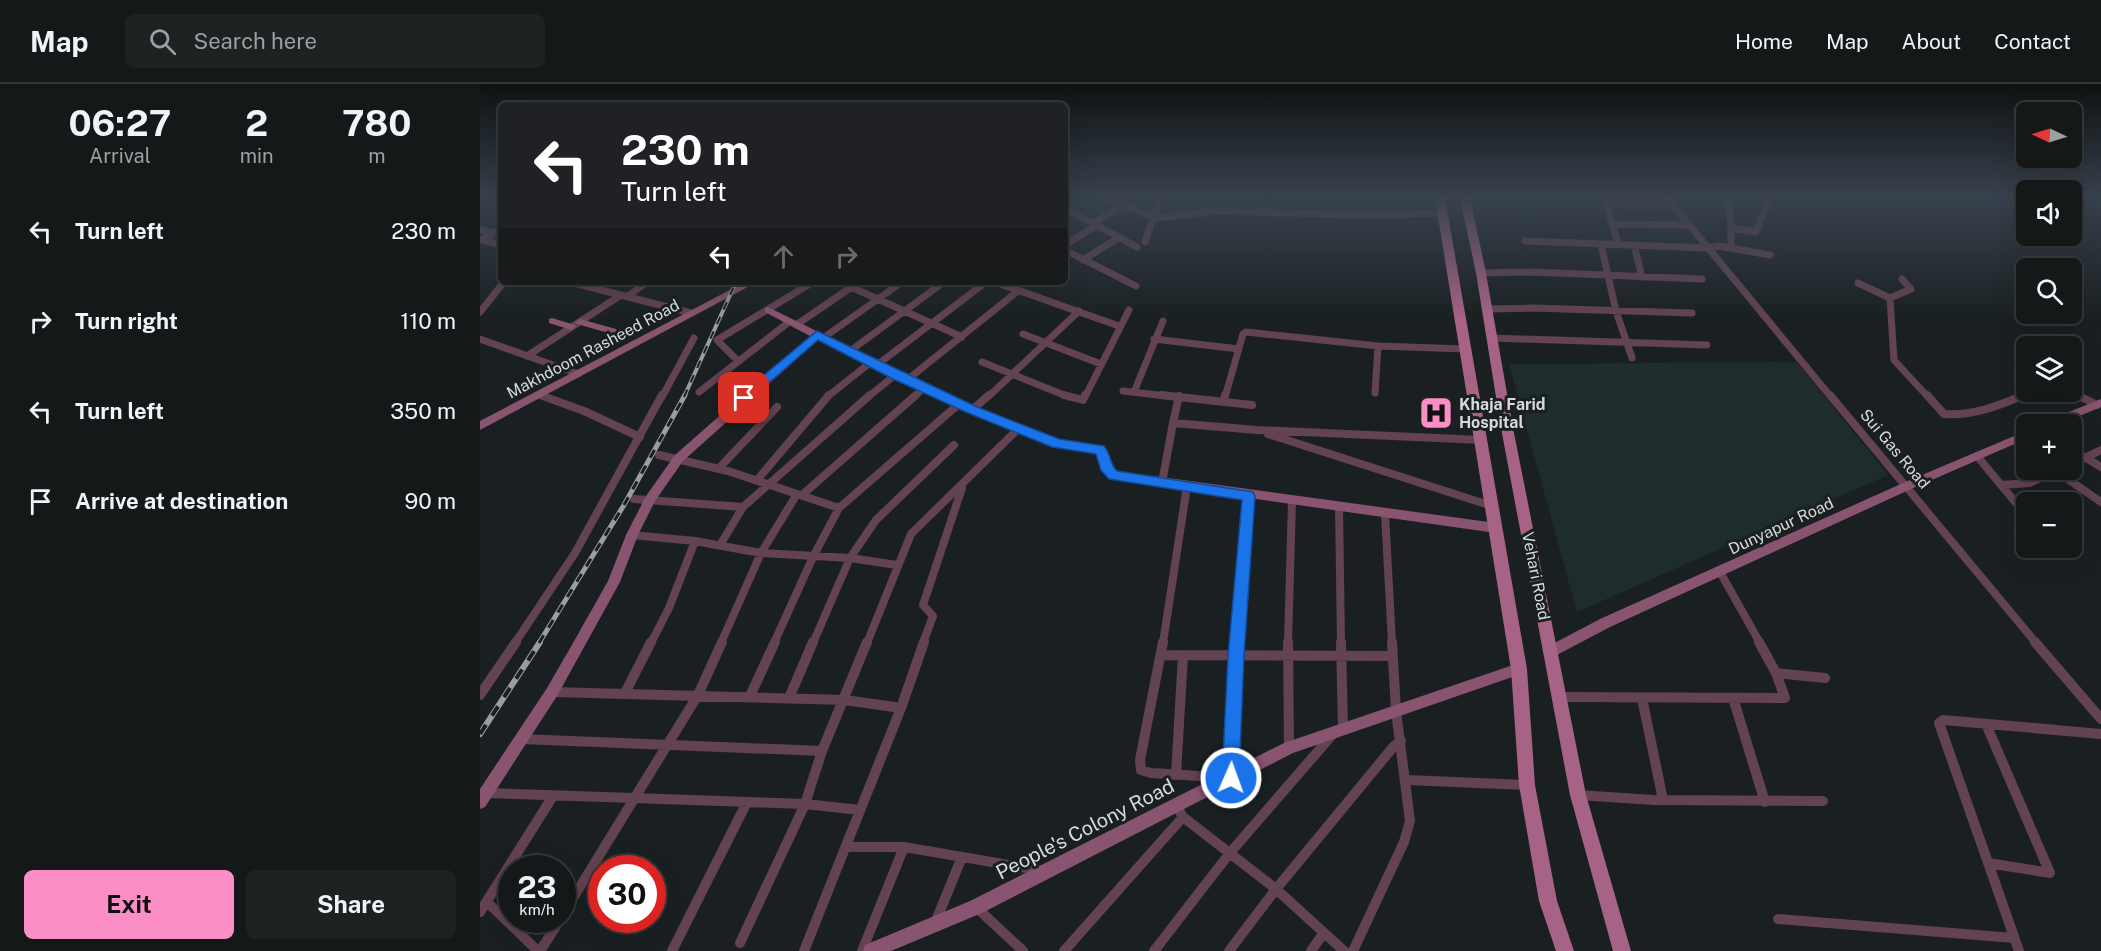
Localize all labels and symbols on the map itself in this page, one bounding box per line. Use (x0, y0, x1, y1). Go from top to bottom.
north arrow (2016, 102, 2082, 168)
street label: Makhdoom Rasheed Road (503, 295, 683, 403)
pin (718, 372, 769, 423)
hospital icon: Khaja Farid Hospital (1418, 395, 1454, 431)
place label: Khaja Farid Hospital (1459, 395, 1546, 432)
street label: Sui Gas Road (1856, 405, 1934, 493)
street label: Dunyapur Road (1726, 493, 1836, 559)
street label: Vehari Road (1518, 530, 1554, 622)
position arrow (1199, 746, 1263, 810)
street label: People's Colony Road (992, 774, 1178, 884)
speed limit sign: 30 (588, 855, 666, 933)

